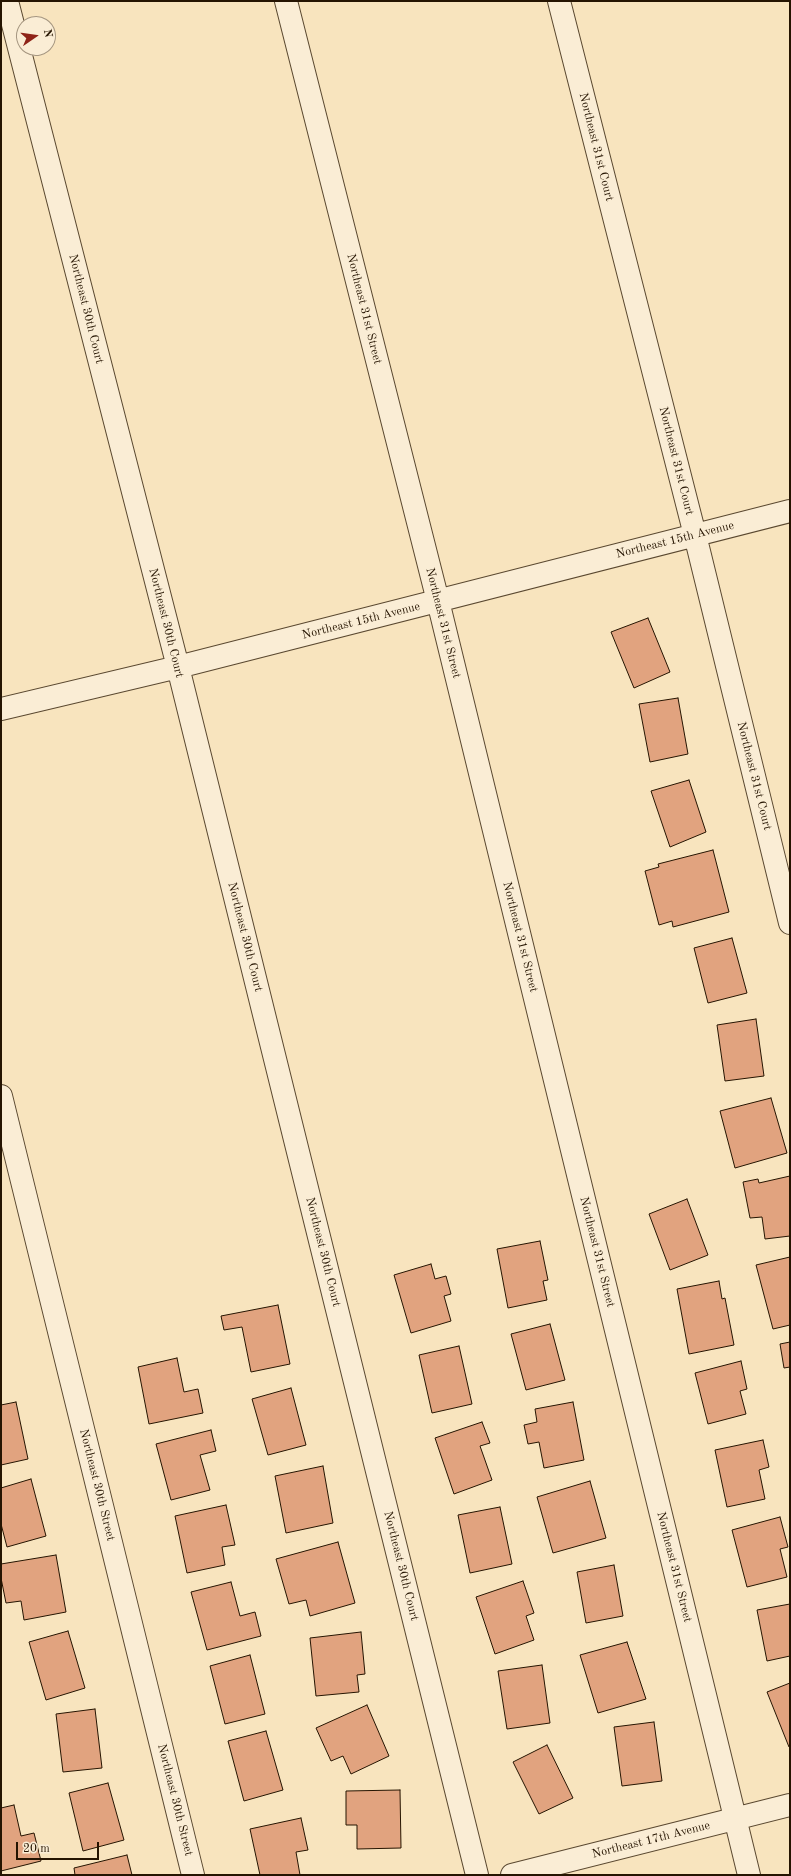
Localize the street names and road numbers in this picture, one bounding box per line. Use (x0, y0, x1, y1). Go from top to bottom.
street label: Northeast 31st Court (576, 91, 616, 203)
street label: Northeast 31st Street (343, 252, 385, 366)
street label: Northeast 30th Court (65, 253, 107, 365)
street label: Northeast 31st Court (656, 405, 696, 517)
street label: Northeast 15th Avenue (614, 518, 736, 562)
street label: Northeast 31st Street (422, 566, 464, 680)
street label: Northeast 30th Court (145, 567, 187, 679)
street label: Northeast 15th Avenue (300, 599, 422, 643)
street label: Northeast 31st Court (734, 720, 774, 832)
street label: Northeast 31st Street (499, 880, 541, 994)
street label: Northeast 30th Court (224, 881, 266, 993)
street label: Northeast 31st Street (576, 1195, 618, 1309)
street label: Northeast 30th Court (302, 1196, 344, 1308)
street label: Northeast 30th Street (76, 1428, 118, 1542)
street label: Northeast 30th Court (380, 1510, 422, 1622)
street label: Northeast 31st Street (653, 1510, 695, 1624)
street label: Northeast 30th Street (154, 1743, 196, 1857)
street label: Northeast 17th Avenue (590, 1818, 712, 1862)

